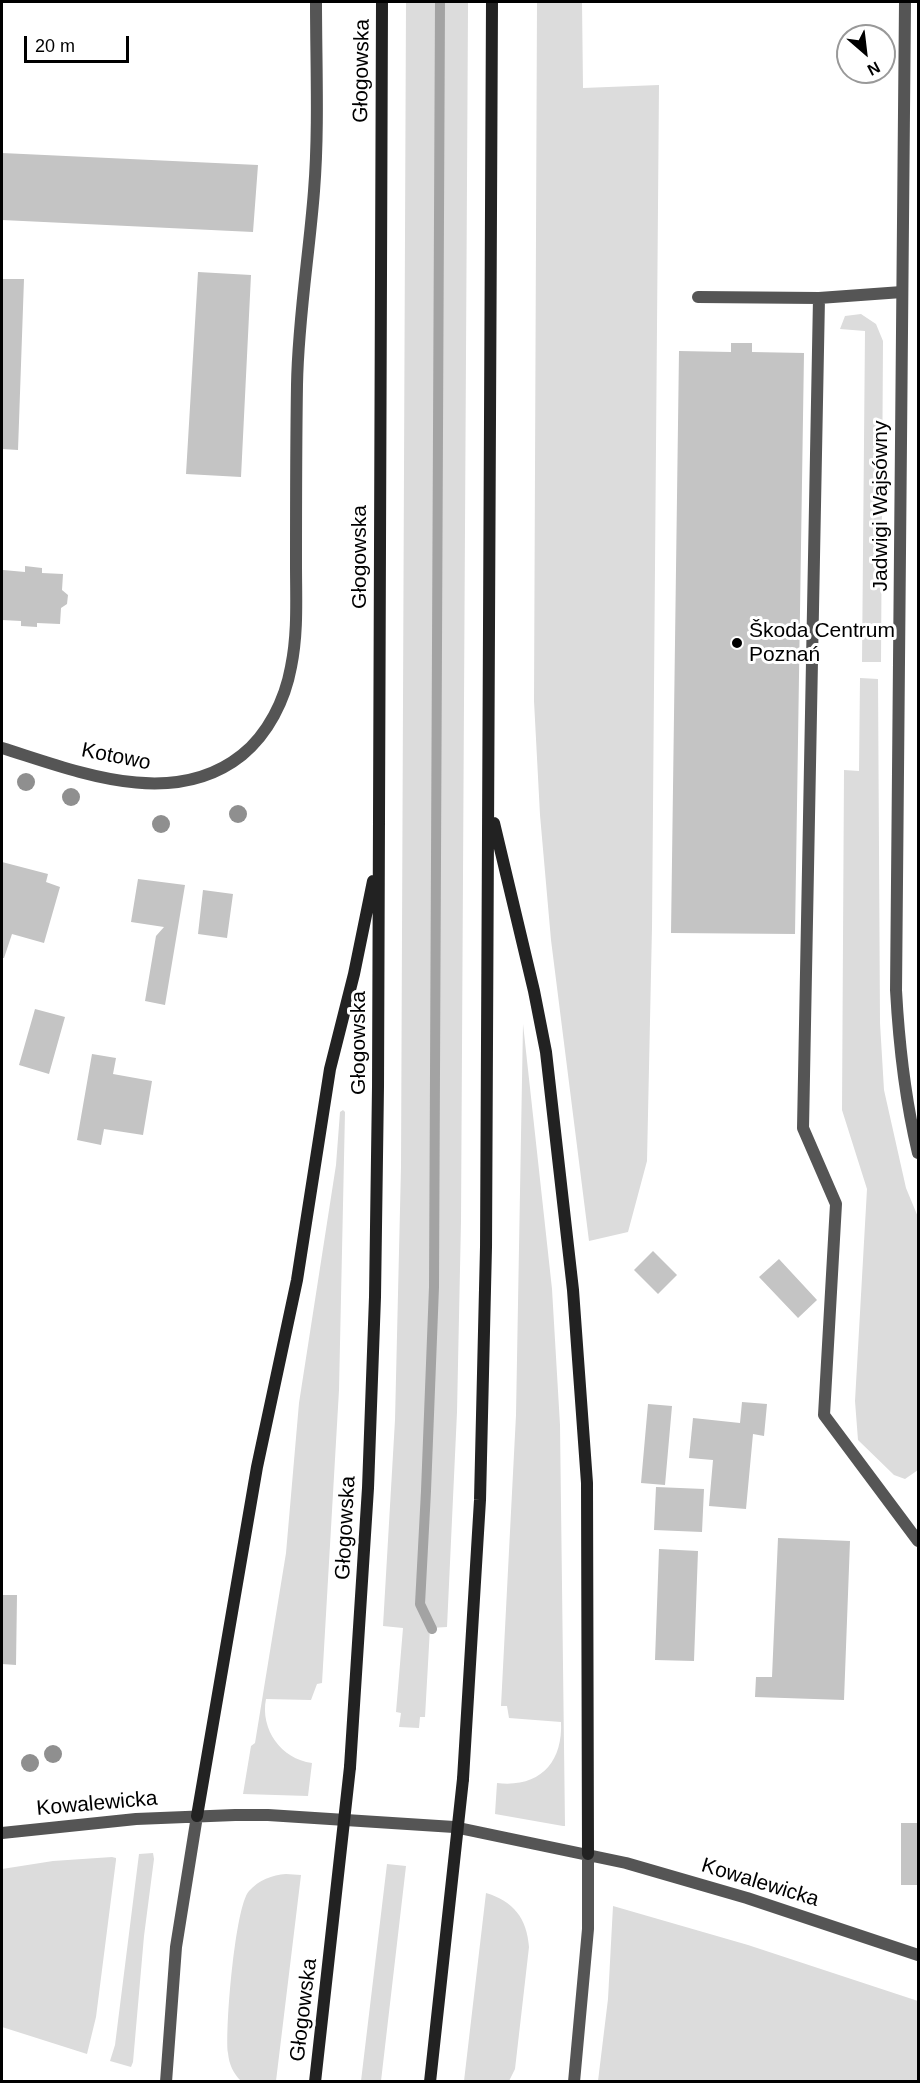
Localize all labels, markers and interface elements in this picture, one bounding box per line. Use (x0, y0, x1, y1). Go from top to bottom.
street label: Głogowska (348, 19, 376, 123)
scale bar (27, 24, 132, 62)
north arrow (836, 24, 896, 84)
text: 20 m (35, 36, 75, 56)
text: N (865, 58, 883, 79)
street label: Jadwigi Wajsówny (868, 421, 894, 591)
street label: Głogowska (347, 505, 373, 609)
place label: Škoda Centrum Poznań (749, 618, 895, 668)
marker: Škoda Centrum Poznań (730, 636, 744, 650)
street label: Kotowo (79, 738, 153, 776)
street label: Głogowska (346, 991, 372, 1095)
street label: Głogowska (331, 1475, 361, 1581)
street label: Kowalewicka (35, 1786, 159, 1822)
street label: Kowalewicka (698, 1853, 822, 1913)
street label: Głogowska (285, 1957, 323, 2063)

